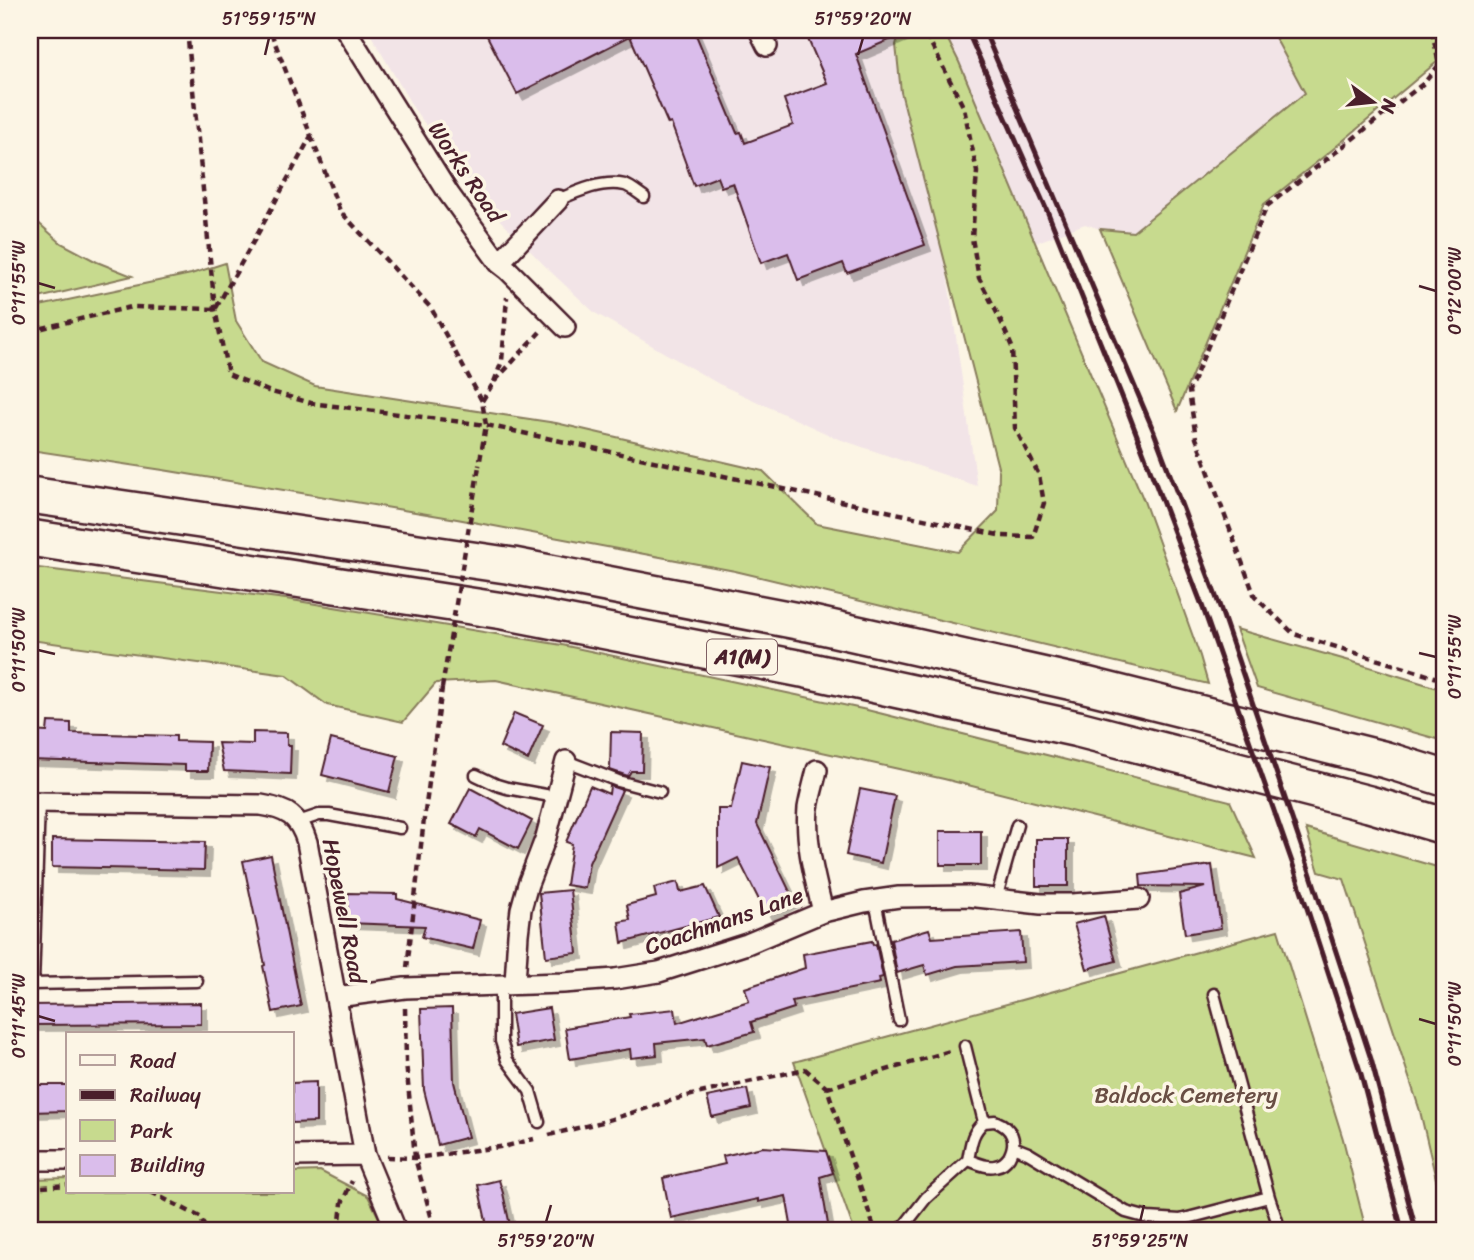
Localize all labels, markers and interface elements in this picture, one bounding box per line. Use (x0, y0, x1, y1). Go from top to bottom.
text: 51°59'15"N (222, 3, 316, 35)
text: 51°59'20"N (815, 3, 912, 35)
north arrow (1338, 66, 1408, 136)
text: N (1371, 95, 1407, 118)
street label: Works Road (417, 113, 516, 233)
text: 0°11'55"W (3, 240, 35, 325)
text: 0°12'00"W (1439, 246, 1471, 335)
text: 0°11'50"W (3, 606, 35, 692)
text: 0°11'55"W (1439, 614, 1471, 699)
road number: A1(M) (707, 640, 777, 674)
street label: Hopewell Road (310, 835, 379, 989)
street label: Coachmans Lane (639, 875, 809, 967)
text: 0°11'45"W (3, 972, 35, 1058)
text: 0°11'50"W (1439, 980, 1471, 1066)
legend (66, 1032, 294, 1194)
text: Road (130, 1042, 177, 1080)
park label: Baldock Cemetery (1094, 1075, 1278, 1116)
text: Railway (130, 1076, 201, 1114)
text: Park (130, 1112, 173, 1150)
text: Building (130, 1146, 206, 1184)
text: 51°59'20"N (498, 1225, 595, 1257)
text: 51°59'25"N (1092, 1225, 1189, 1257)

